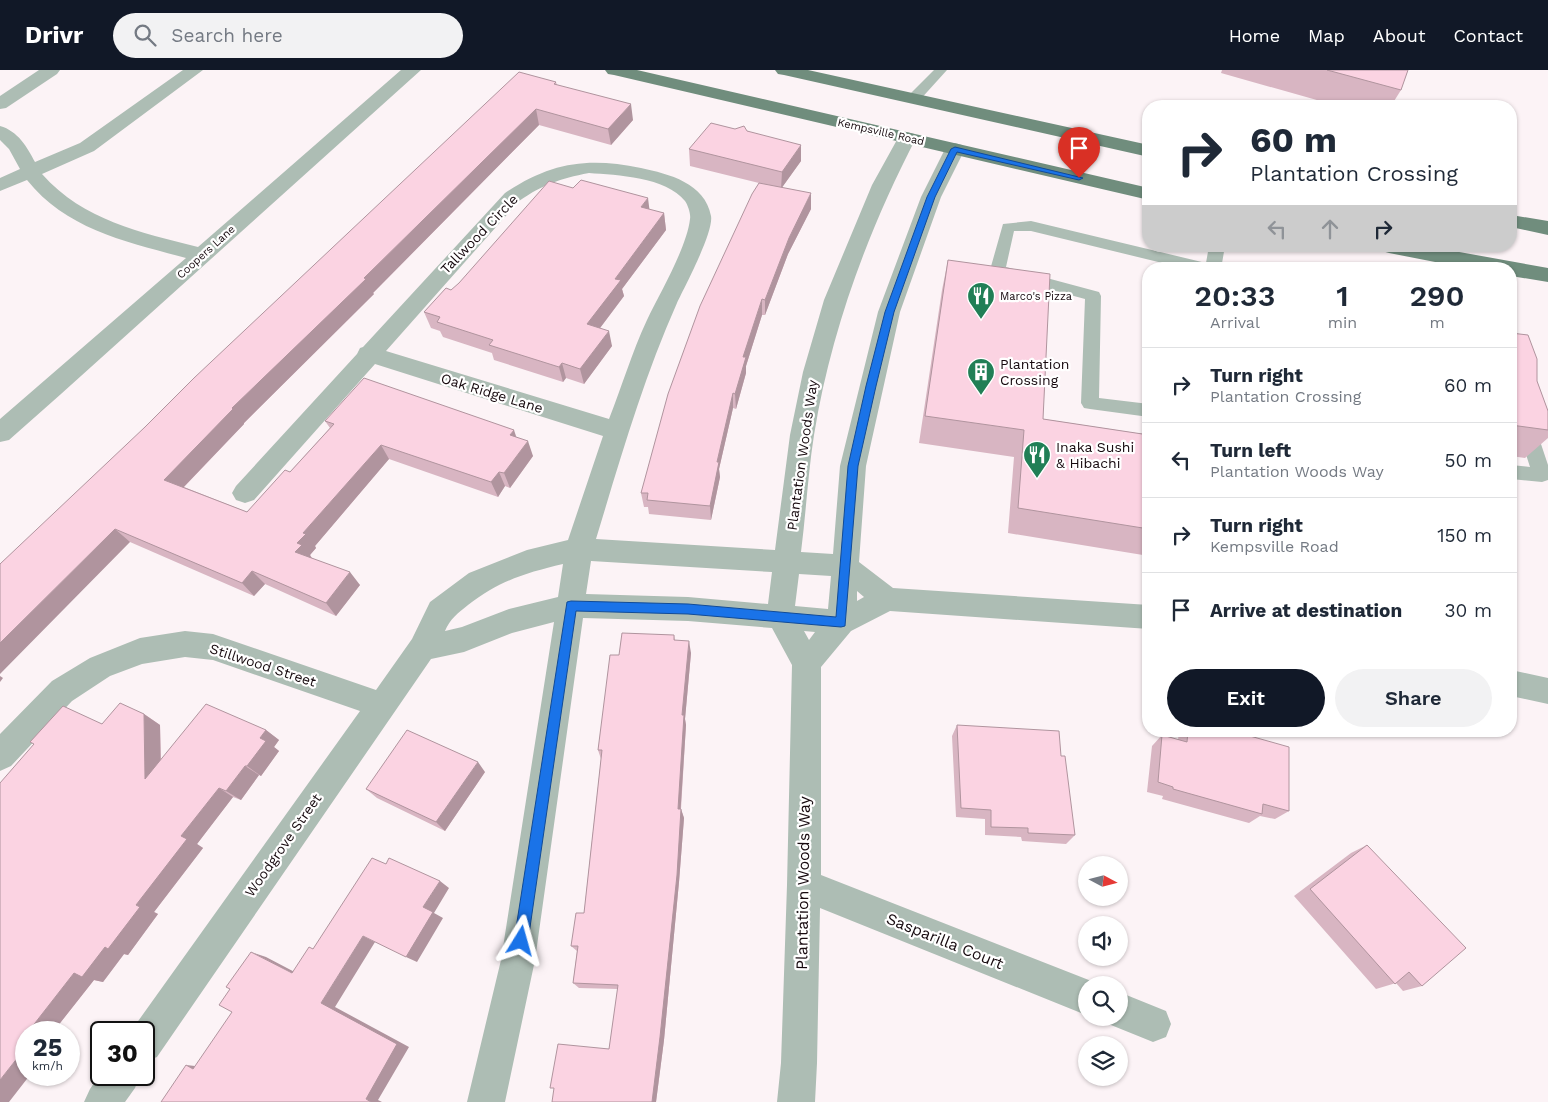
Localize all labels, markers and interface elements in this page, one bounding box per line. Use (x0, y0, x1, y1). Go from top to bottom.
search box (113, 13, 463, 58)
text: Drivr (25, 21, 83, 49)
icon: search (131, 21, 159, 49)
text: Search here (171, 24, 283, 47)
text: Home (1229, 25, 1280, 46)
text: Map (1308, 25, 1345, 46)
text: About (1373, 25, 1425, 46)
text: Contact (1453, 25, 1523, 46)
street label: Kempsville Road (836, 116, 926, 148)
text: 60 m (1250, 119, 1337, 161)
icon: right (1167, 120, 1232, 185)
pin (1058, 127, 1100, 178)
icon: arrive (1065, 134, 1093, 162)
text: Plantation Crossing (1250, 161, 1458, 186)
street label: Tallwood Circle (437, 191, 521, 277)
icon: left (1263, 215, 1291, 243)
icon: ahead (1316, 215, 1344, 243)
icon: right (1369, 215, 1397, 243)
street label: Coopers Lane (174, 222, 238, 282)
text: 20:33 (1194, 278, 1275, 313)
text: 1 (1336, 278, 1349, 313)
text: 290 (1409, 278, 1465, 313)
restaurant icon: Marco's Pizza (966, 281, 996, 320)
place label: Marco's Pizza (1000, 290, 1072, 303)
text: Arrival (1210, 313, 1260, 332)
text: min (1328, 313, 1357, 332)
text: m (1429, 313, 1445, 332)
place label: Plantation Crossing (1000, 356, 1069, 388)
building icon: Plantation Crossing (966, 357, 996, 396)
text: Turn right (1210, 364, 1303, 387)
street label: Oak Ridge Lane (439, 370, 545, 416)
icon: right (1167, 371, 1195, 399)
text: 60 m (1444, 374, 1492, 397)
street label: Plantation Woods Way (784, 378, 821, 531)
text: Plantation Crossing (1210, 387, 1361, 406)
place label: Inaka Sushi & Hibachi (1056, 439, 1134, 471)
text: Turn left (1210, 439, 1291, 462)
restaurant icon: Inaka Sushi & Hibachi (1022, 440, 1052, 479)
icon: left (1167, 446, 1195, 474)
text: 50 m (1445, 449, 1492, 472)
text: Plantation Woods Way (1210, 462, 1384, 481)
text: Turn right (1210, 514, 1303, 537)
icon: right (1167, 521, 1195, 549)
text: 150 m (1437, 524, 1492, 547)
text: Kempsville Road (1210, 537, 1339, 556)
icon: arrive (1167, 596, 1195, 624)
text: Arrive at destination (1210, 599, 1402, 622)
text: 30 m (1445, 599, 1492, 622)
street label: Stillwood Street (208, 640, 318, 690)
button: Exit (1167, 669, 1325, 727)
button: Share (1335, 669, 1492, 727)
street label: Woodgrove Street (241, 790, 325, 900)
street label: Plantation Woods Way (792, 795, 814, 970)
north arrow (1078, 856, 1128, 906)
map controls (1078, 856, 1128, 1086)
street label: Sasparilla Court (884, 909, 1007, 973)
position arrow (494, 914, 546, 966)
button: sound (1078, 916, 1128, 966)
button: search (1078, 976, 1128, 1026)
speed limit sign: 30 (90, 1021, 155, 1086)
text: 25 (33, 1033, 62, 1062)
button: layers (1078, 1036, 1128, 1086)
text: km/h (32, 1059, 63, 1073)

